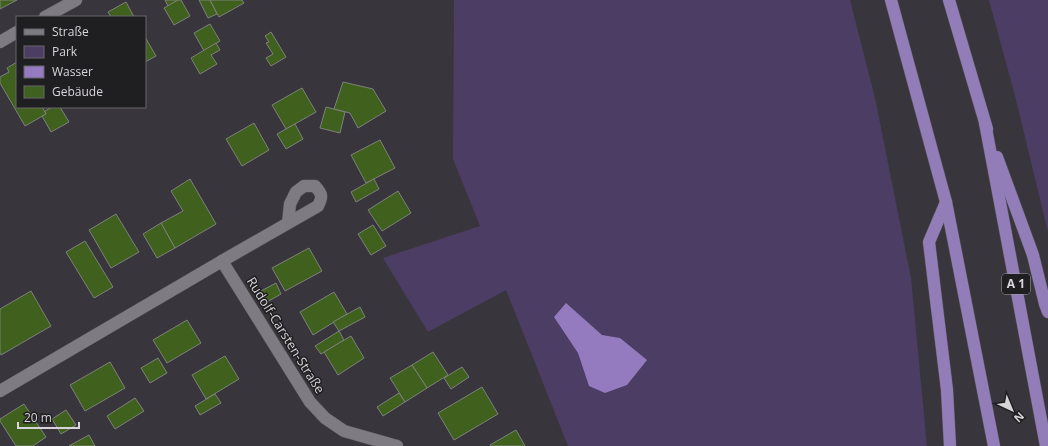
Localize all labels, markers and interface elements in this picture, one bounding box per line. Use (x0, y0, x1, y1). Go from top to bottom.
legend (16, 16, 146, 108)
text: Straße (52, 23, 89, 40)
text: Park (52, 43, 78, 60)
text: Wasser (52, 63, 93, 80)
text: Gebäude (52, 83, 103, 100)
street label: Rudolf-Carsten-Straße (243, 273, 329, 397)
road number: A 1 (1002, 274, 1030, 294)
north arrow (992, 390, 1032, 430)
scale bar (18, 404, 79, 430)
text: 20 m (24, 409, 52, 426)
text: N (1011, 409, 1028, 426)

